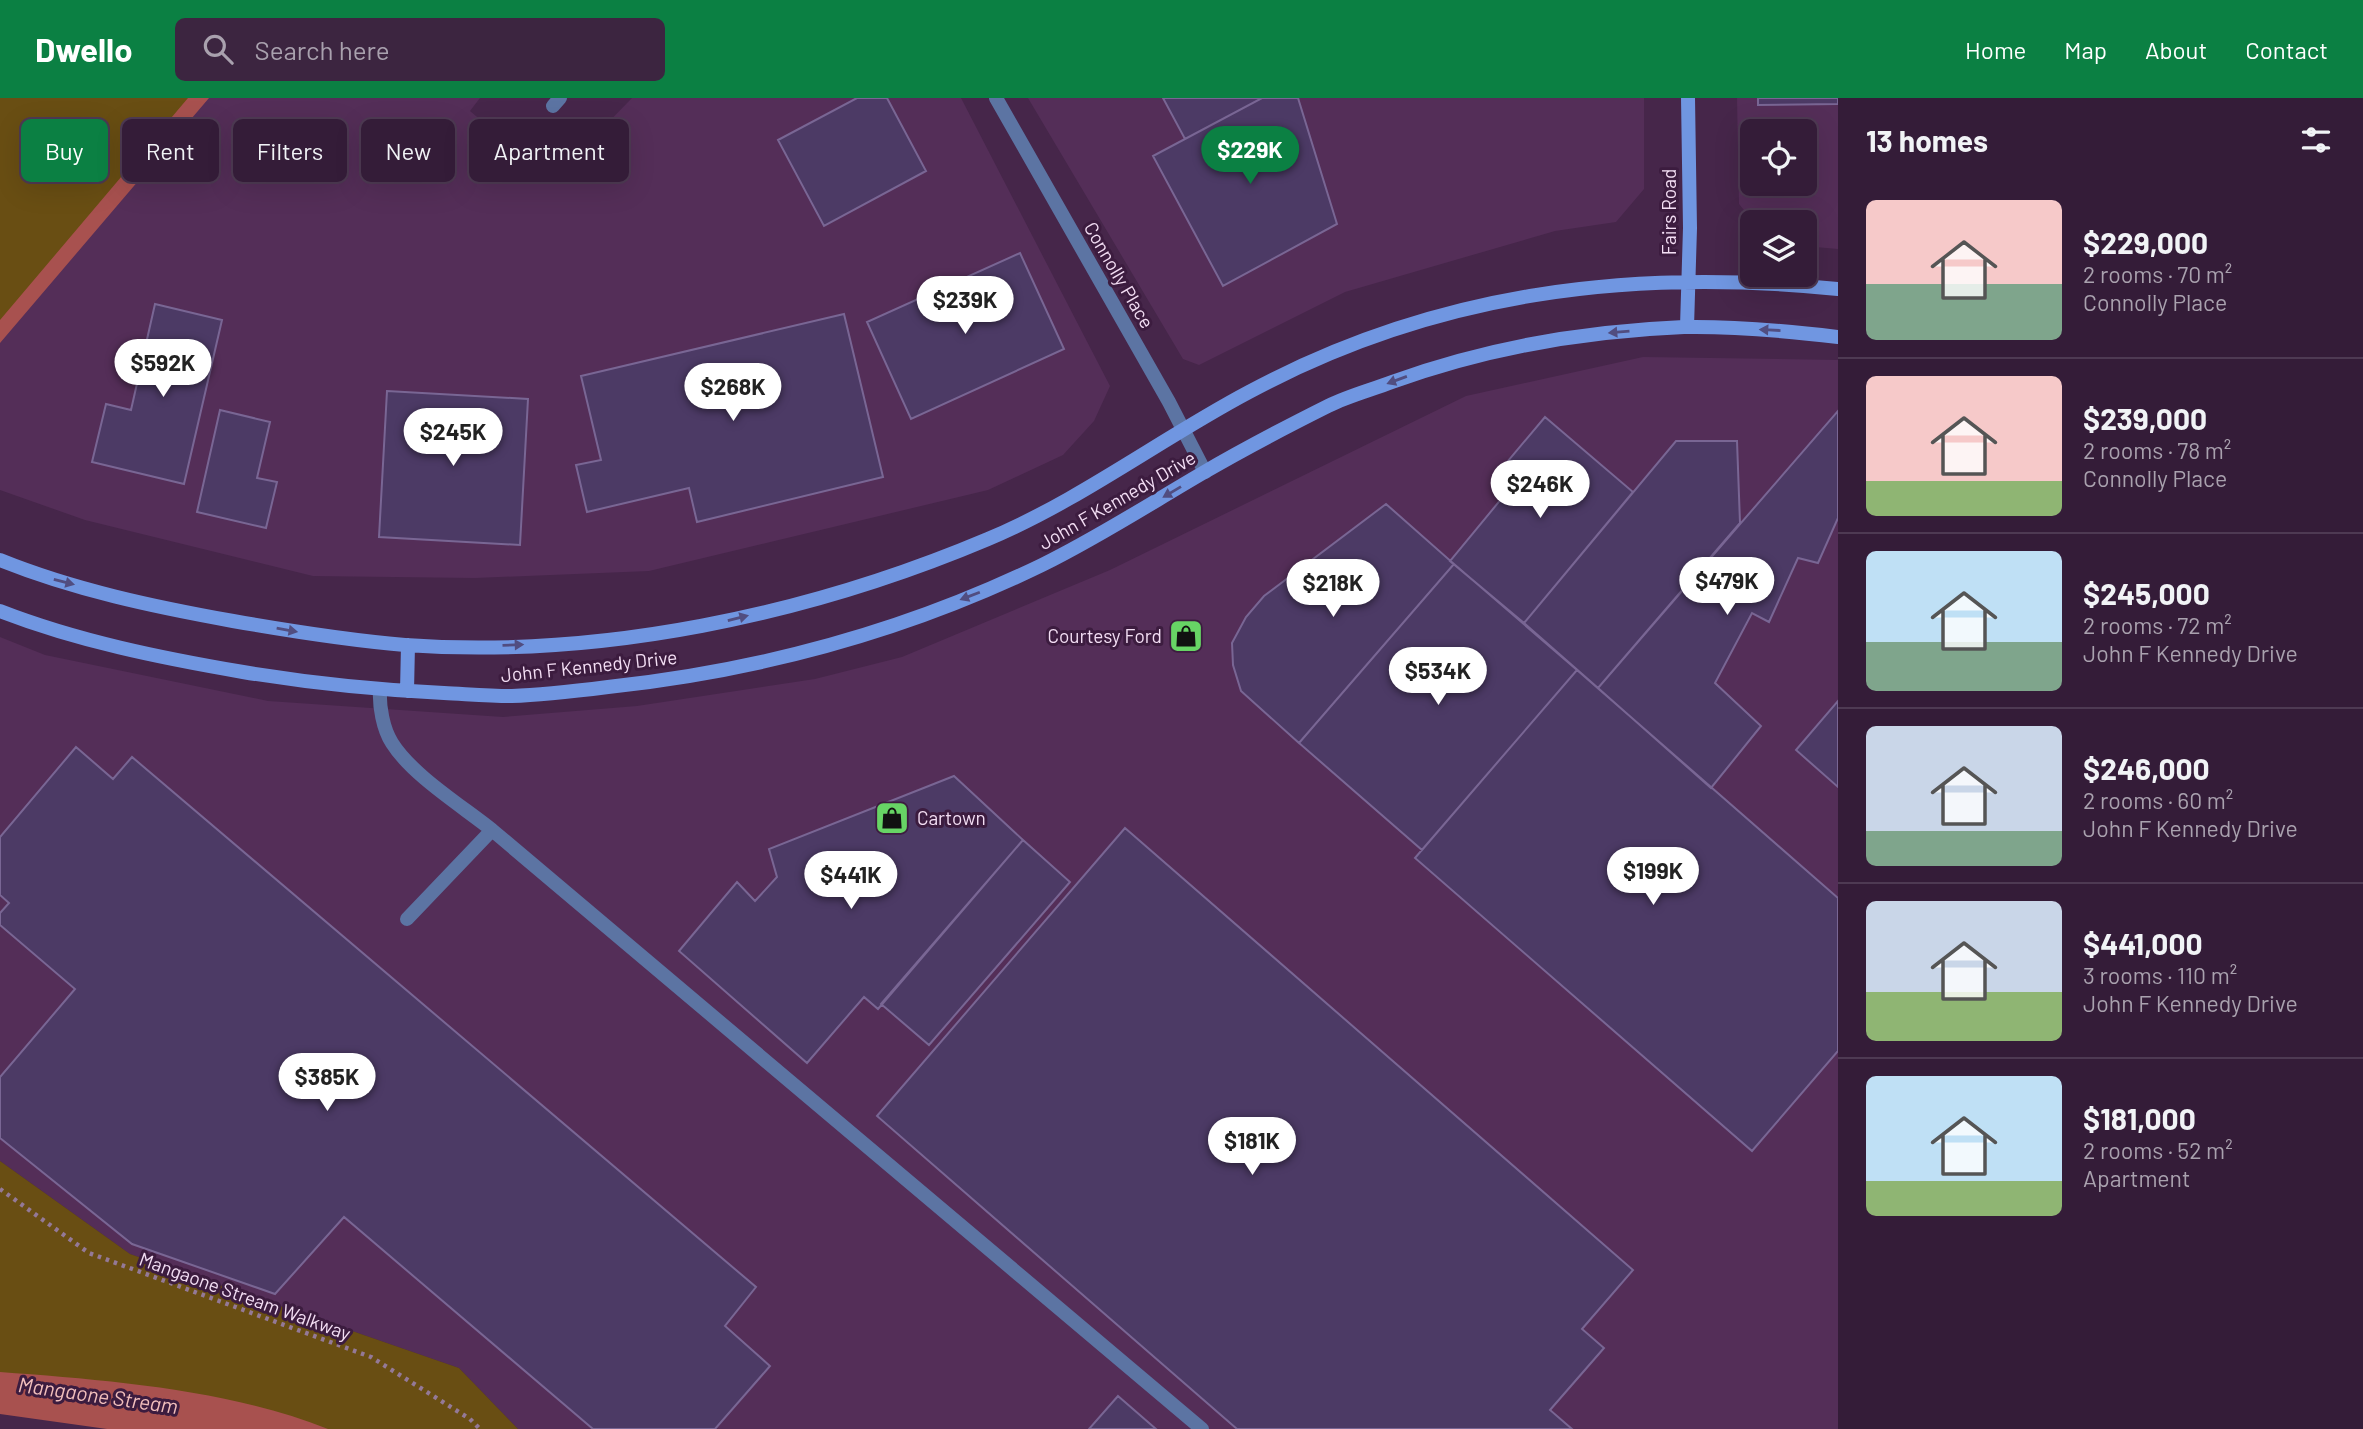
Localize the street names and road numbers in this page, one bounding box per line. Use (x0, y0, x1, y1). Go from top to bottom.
street label: Fairs Road (1657, 169, 1680, 255)
street label: Connolly Place (1080, 217, 1159, 332)
street label: John F Kennedy Drive (1034, 445, 1199, 554)
street label: John F Kennedy Drive (500, 645, 678, 686)
street label: Mangaone Stream Walkway (136, 1247, 354, 1345)

